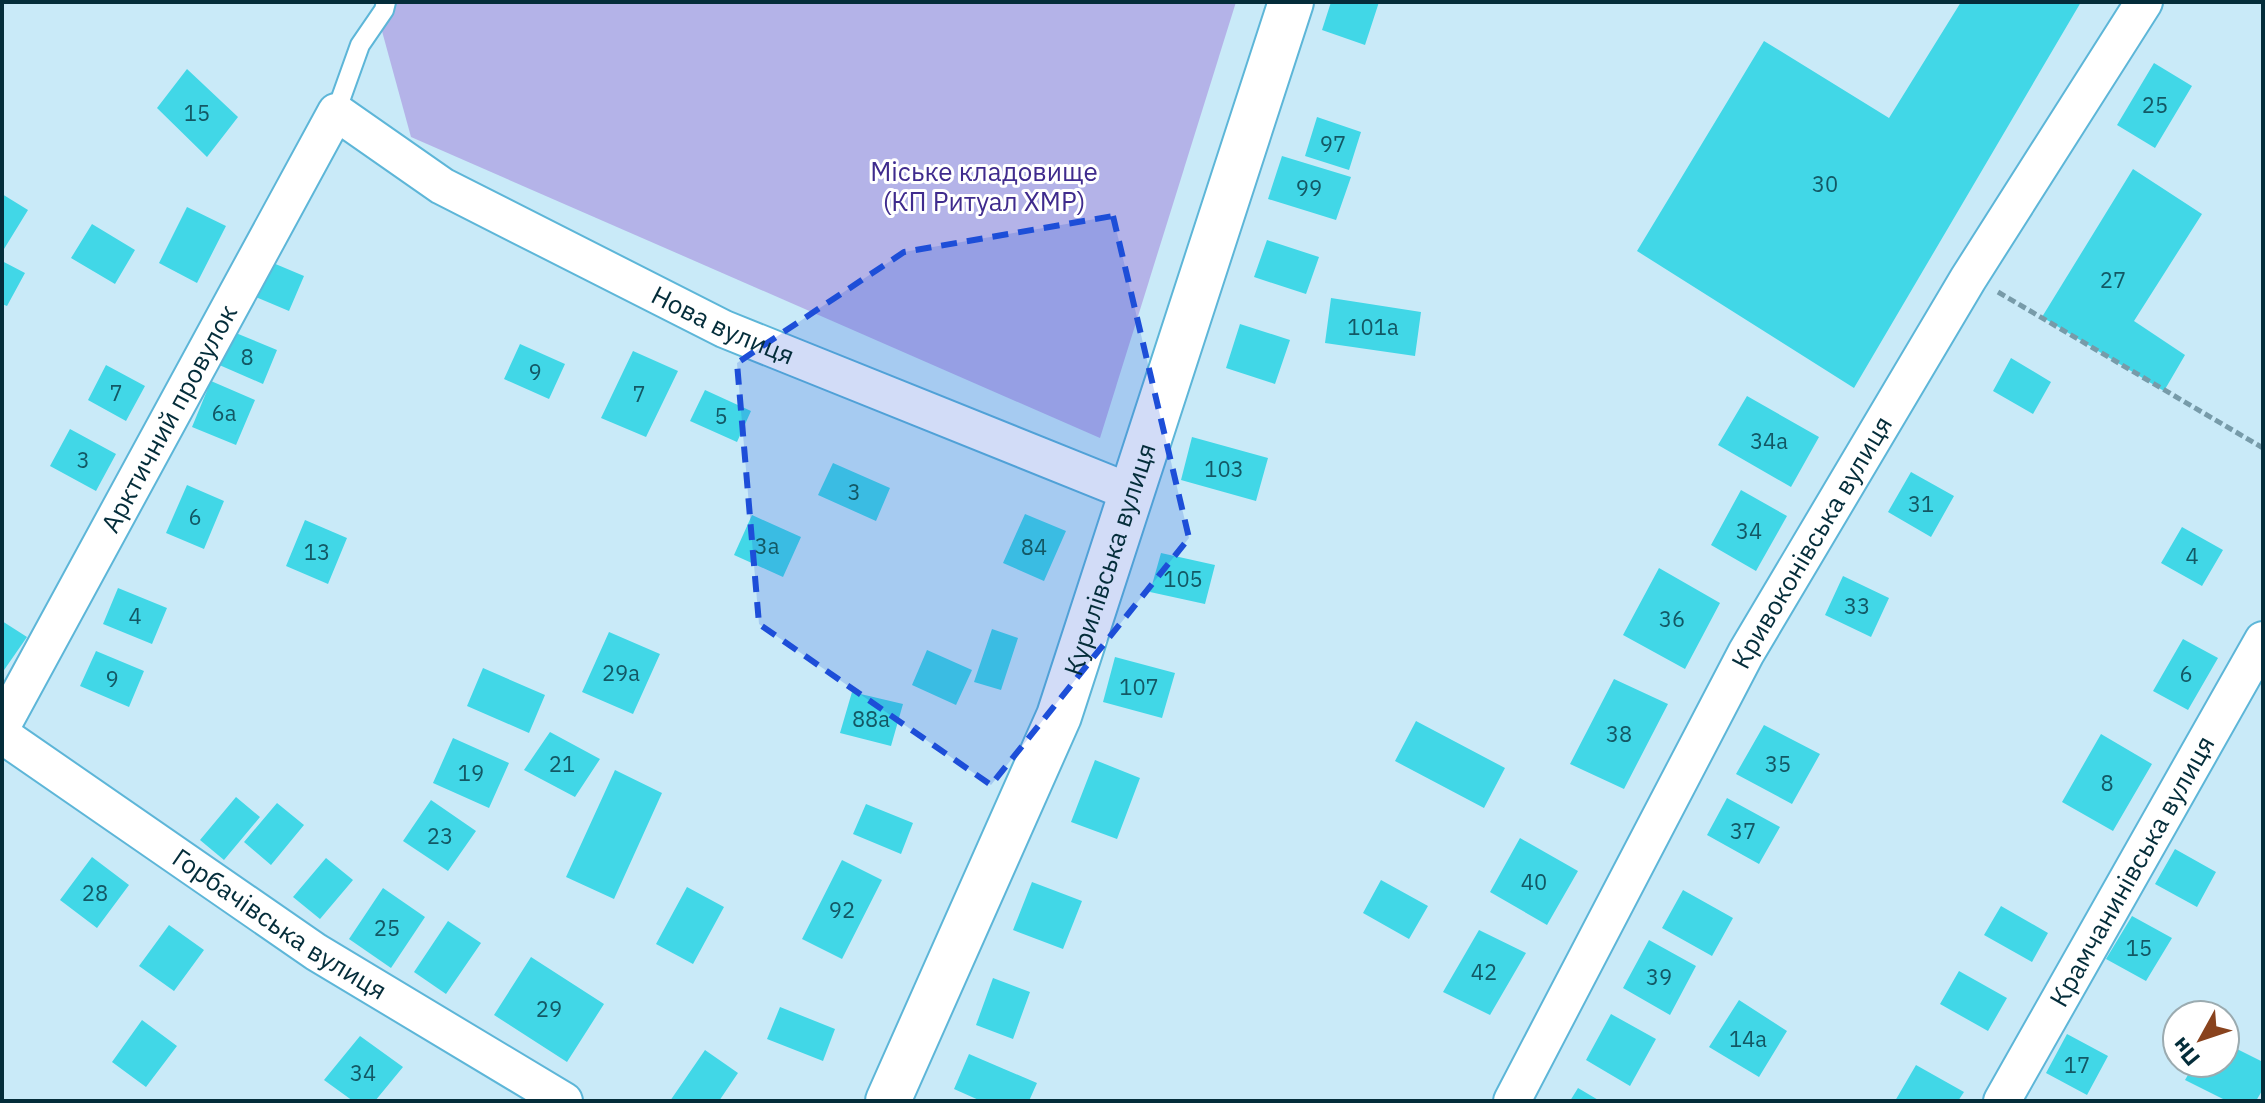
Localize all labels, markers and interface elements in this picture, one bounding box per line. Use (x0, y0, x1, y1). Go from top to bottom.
house number: 25 (2142, 90, 2168, 119)
house number: 15 (184, 98, 210, 127)
house number: 97 (1320, 129, 1346, 158)
park label: Міське кладовище (КП Ритуал ХМР) (870, 154, 1098, 218)
house number: 30 (1812, 169, 1838, 198)
house number: 99 (1296, 173, 1322, 202)
house number: 27 (2100, 265, 2126, 294)
street label: Нова вулиця (646, 277, 800, 372)
street label: Арктичний провулок (93, 298, 244, 538)
house number: 101а (1347, 312, 1399, 341)
house number: 8 (240, 342, 254, 371)
house number: 9 (528, 357, 542, 386)
house number: 7 (109, 378, 123, 407)
house number: 7 (632, 379, 646, 408)
house number: 6а (212, 398, 237, 427)
house number: 5 (714, 401, 728, 430)
street label: Кривоконівська вулиця (1723, 409, 1899, 674)
house number: 34а (1750, 426, 1788, 455)
street label: Курилівська вулиця (1055, 438, 1163, 680)
house number: 3 (76, 445, 90, 474)
house number: 103 (1204, 454, 1244, 483)
house number: 3 (847, 477, 861, 506)
house number: 31 (1908, 489, 1934, 518)
house number: 6 (188, 502, 202, 531)
house number: 34 (1736, 516, 1762, 545)
house number: 3а (755, 531, 780, 560)
house number: 84 (1021, 532, 1047, 561)
house number: 13 (304, 537, 330, 566)
house number: 4 (2185, 541, 2199, 570)
house number: 105 (1163, 564, 1203, 593)
house number: 33 (1844, 591, 1870, 620)
house number: 4 (128, 601, 142, 630)
house number: 36 (1659, 604, 1685, 633)
house number: 29а (602, 658, 640, 687)
house number: 6 (2179, 659, 2193, 688)
house number: 9 (105, 664, 119, 693)
house number: 107 (1119, 672, 1159, 701)
house number: 88а (852, 704, 890, 733)
house number: 38 (1606, 719, 1632, 748)
street label: Крамчанинівська вулиця (2041, 729, 2221, 1012)
house number: 21 (549, 749, 575, 778)
house number: 35 (1765, 749, 1791, 778)
house number: 19 (458, 758, 484, 787)
house number: 8 (2100, 768, 2114, 797)
house number: 37 (1730, 816, 1756, 845)
house number: 23 (427, 821, 453, 850)
street label: Горбачівська вулиця (166, 840, 393, 1007)
house number: 40 (1521, 867, 1547, 896)
house number: 28 (82, 878, 108, 907)
house number: 92 (829, 895, 855, 924)
house number: 25 (374, 913, 400, 942)
house number: 15 (2126, 933, 2152, 962)
house number: 42 (1471, 957, 1497, 986)
house number: 39 (1646, 962, 1672, 991)
house number: 29 (536, 994, 562, 1023)
north arrow (2161, 999, 2241, 1079)
house number: 14а (1729, 1024, 1767, 1053)
text: Пн (2165, 1032, 2206, 1073)
house number: 17 (2064, 1050, 2090, 1079)
house number: 34 (350, 1058, 376, 1087)

